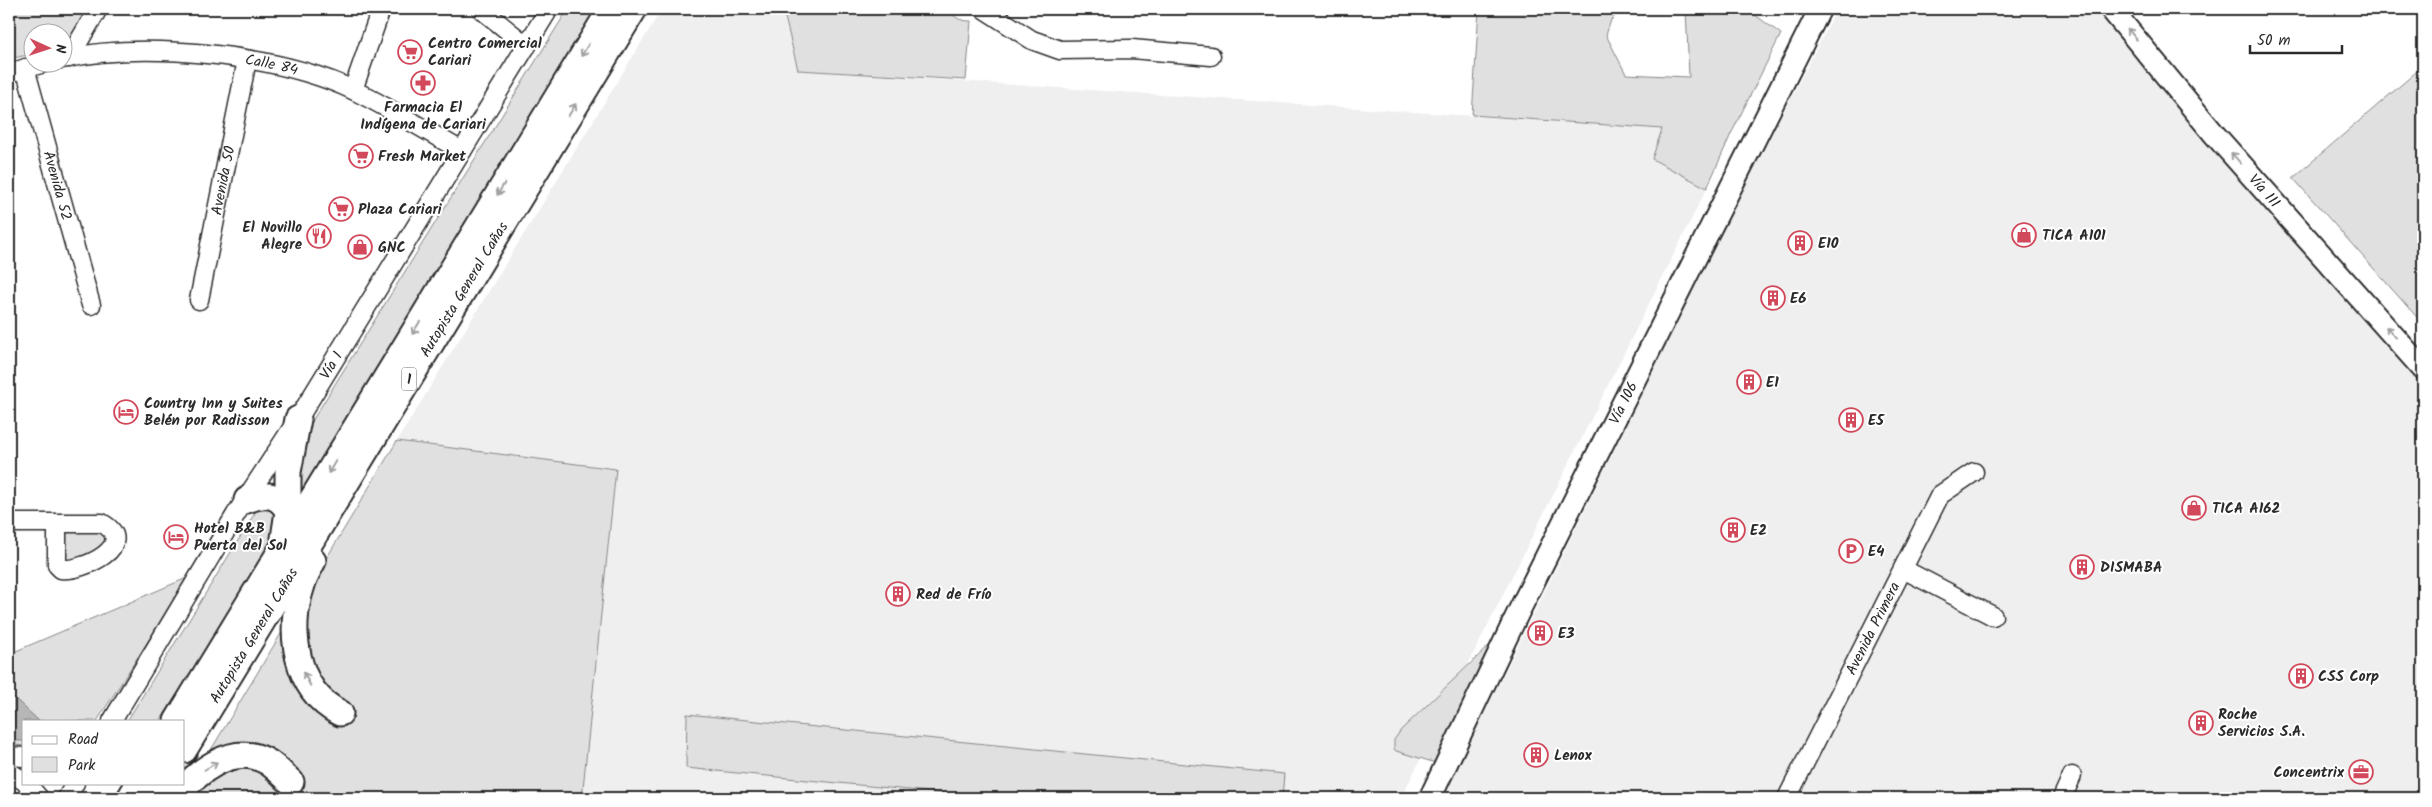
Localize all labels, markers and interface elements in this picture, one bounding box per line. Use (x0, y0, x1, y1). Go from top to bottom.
north arrow (22, 22, 72, 72)
scale bar (2250, 22, 2342, 54)
one-way arrow (2126, 28, 2137, 41)
text: 50 m (2257, 29, 2291, 53)
place label: Centro Comercial Cariari (428, 32, 542, 73)
supermarket icon: Centro Comercial Cariari (397, 39, 423, 65)
one-way arrow (580, 43, 590, 57)
text: N (49, 44, 71, 54)
street label: Calle 84 (243, 48, 300, 83)
pharmacy icon: Farmacia El Indígena de Cariari (410, 70, 436, 96)
place label: Farmacia El Indígena de Cariari (360, 96, 487, 137)
one-way arrow (568, 104, 578, 118)
street label: Avenida 50 (205, 143, 243, 217)
supermarket icon: Fresh Market (348, 143, 374, 169)
place label: Fresh Market (378, 145, 466, 169)
street label: Avenida 52 (36, 148, 78, 223)
one-way arrow (2231, 152, 2242, 165)
street label: Vía 111 (2242, 169, 2286, 214)
one-way arrow (495, 182, 505, 196)
supermarket icon: Plaza Cariari (328, 196, 354, 222)
place label: Plaza Cariari (358, 198, 443, 222)
place label: El Novillo Alegre (243, 216, 303, 257)
street label: Autopista General Cañas (414, 217, 515, 362)
shop icon: TICA A101 (2011, 222, 2037, 248)
restaurant icon: El Novillo Alegre (306, 223, 332, 249)
place label: TICA A101 (2042, 224, 2106, 248)
building icon: E10 (1787, 230, 1813, 256)
place label: E10 (1818, 232, 1839, 256)
shop icon: GNC (347, 234, 373, 260)
place label: GNC (378, 236, 406, 260)
building icon: E6 (1760, 285, 1786, 311)
place label: E6 (1790, 287, 1806, 311)
one-way arrow (411, 320, 421, 334)
one-way arrow (2385, 326, 2396, 339)
street label: Vía 1 (314, 347, 350, 384)
road number: 1 (402, 368, 416, 390)
building icon: E1 (1736, 369, 1762, 395)
place label: E1 (1766, 371, 1779, 395)
street label: Vía 106 (1603, 378, 1645, 429)
place label: Country Inn y Suites Belén por Radisson (144, 392, 283, 433)
hotel icon: Country Inn y Suites Belén por Radisson (113, 399, 139, 425)
building icon: E5 (1838, 407, 1864, 433)
place label: E5 (1868, 409, 1885, 433)
one-way arrow (326, 459, 336, 473)
shop icon: TICA A162 (2181, 495, 2207, 521)
place label: TICA A162 (2212, 497, 2280, 521)
place label: Hotel B&B Puerta del Sol (194, 517, 287, 558)
building icon: E2 (1720, 517, 1746, 543)
place label: E2 (1750, 519, 1767, 543)
hotel icon: Hotel B&B Puerta del Sol (163, 524, 189, 550)
parking icon: E4 (1838, 538, 1864, 564)
place label: E4 (1868, 540, 1884, 564)
building icon: DISMABA (2069, 554, 2095, 580)
place label: DISMABA (2100, 556, 2163, 580)
street label: Autopista General Cañas (204, 563, 305, 708)
street label: Avenida Primera (1840, 578, 1907, 680)
building icon: Red de Frío (885, 581, 911, 607)
place label: Red de Frío (916, 583, 992, 607)
building icon: E3 (1527, 620, 1553, 646)
place label: E3 (1558, 622, 1574, 646)
building icon: CSS Corp (2288, 663, 2314, 689)
place label: CSS Corp (2318, 665, 2379, 689)
one-way arrow (302, 672, 312, 687)
place label: Roche Servicios S.A. (2218, 703, 2305, 744)
building icon: Roche Servicios S.A. (2188, 710, 2214, 736)
legend (22, 720, 185, 784)
text: Road (68, 728, 99, 752)
building icon: Lenox (1523, 742, 1549, 768)
place label: Lenox (1554, 744, 1593, 768)
text: Park (68, 754, 96, 778)
office icon: Concentrix (2348, 759, 2374, 785)
one-way arrow (204, 761, 219, 771)
place label: Concentrix (2273, 761, 2345, 785)

